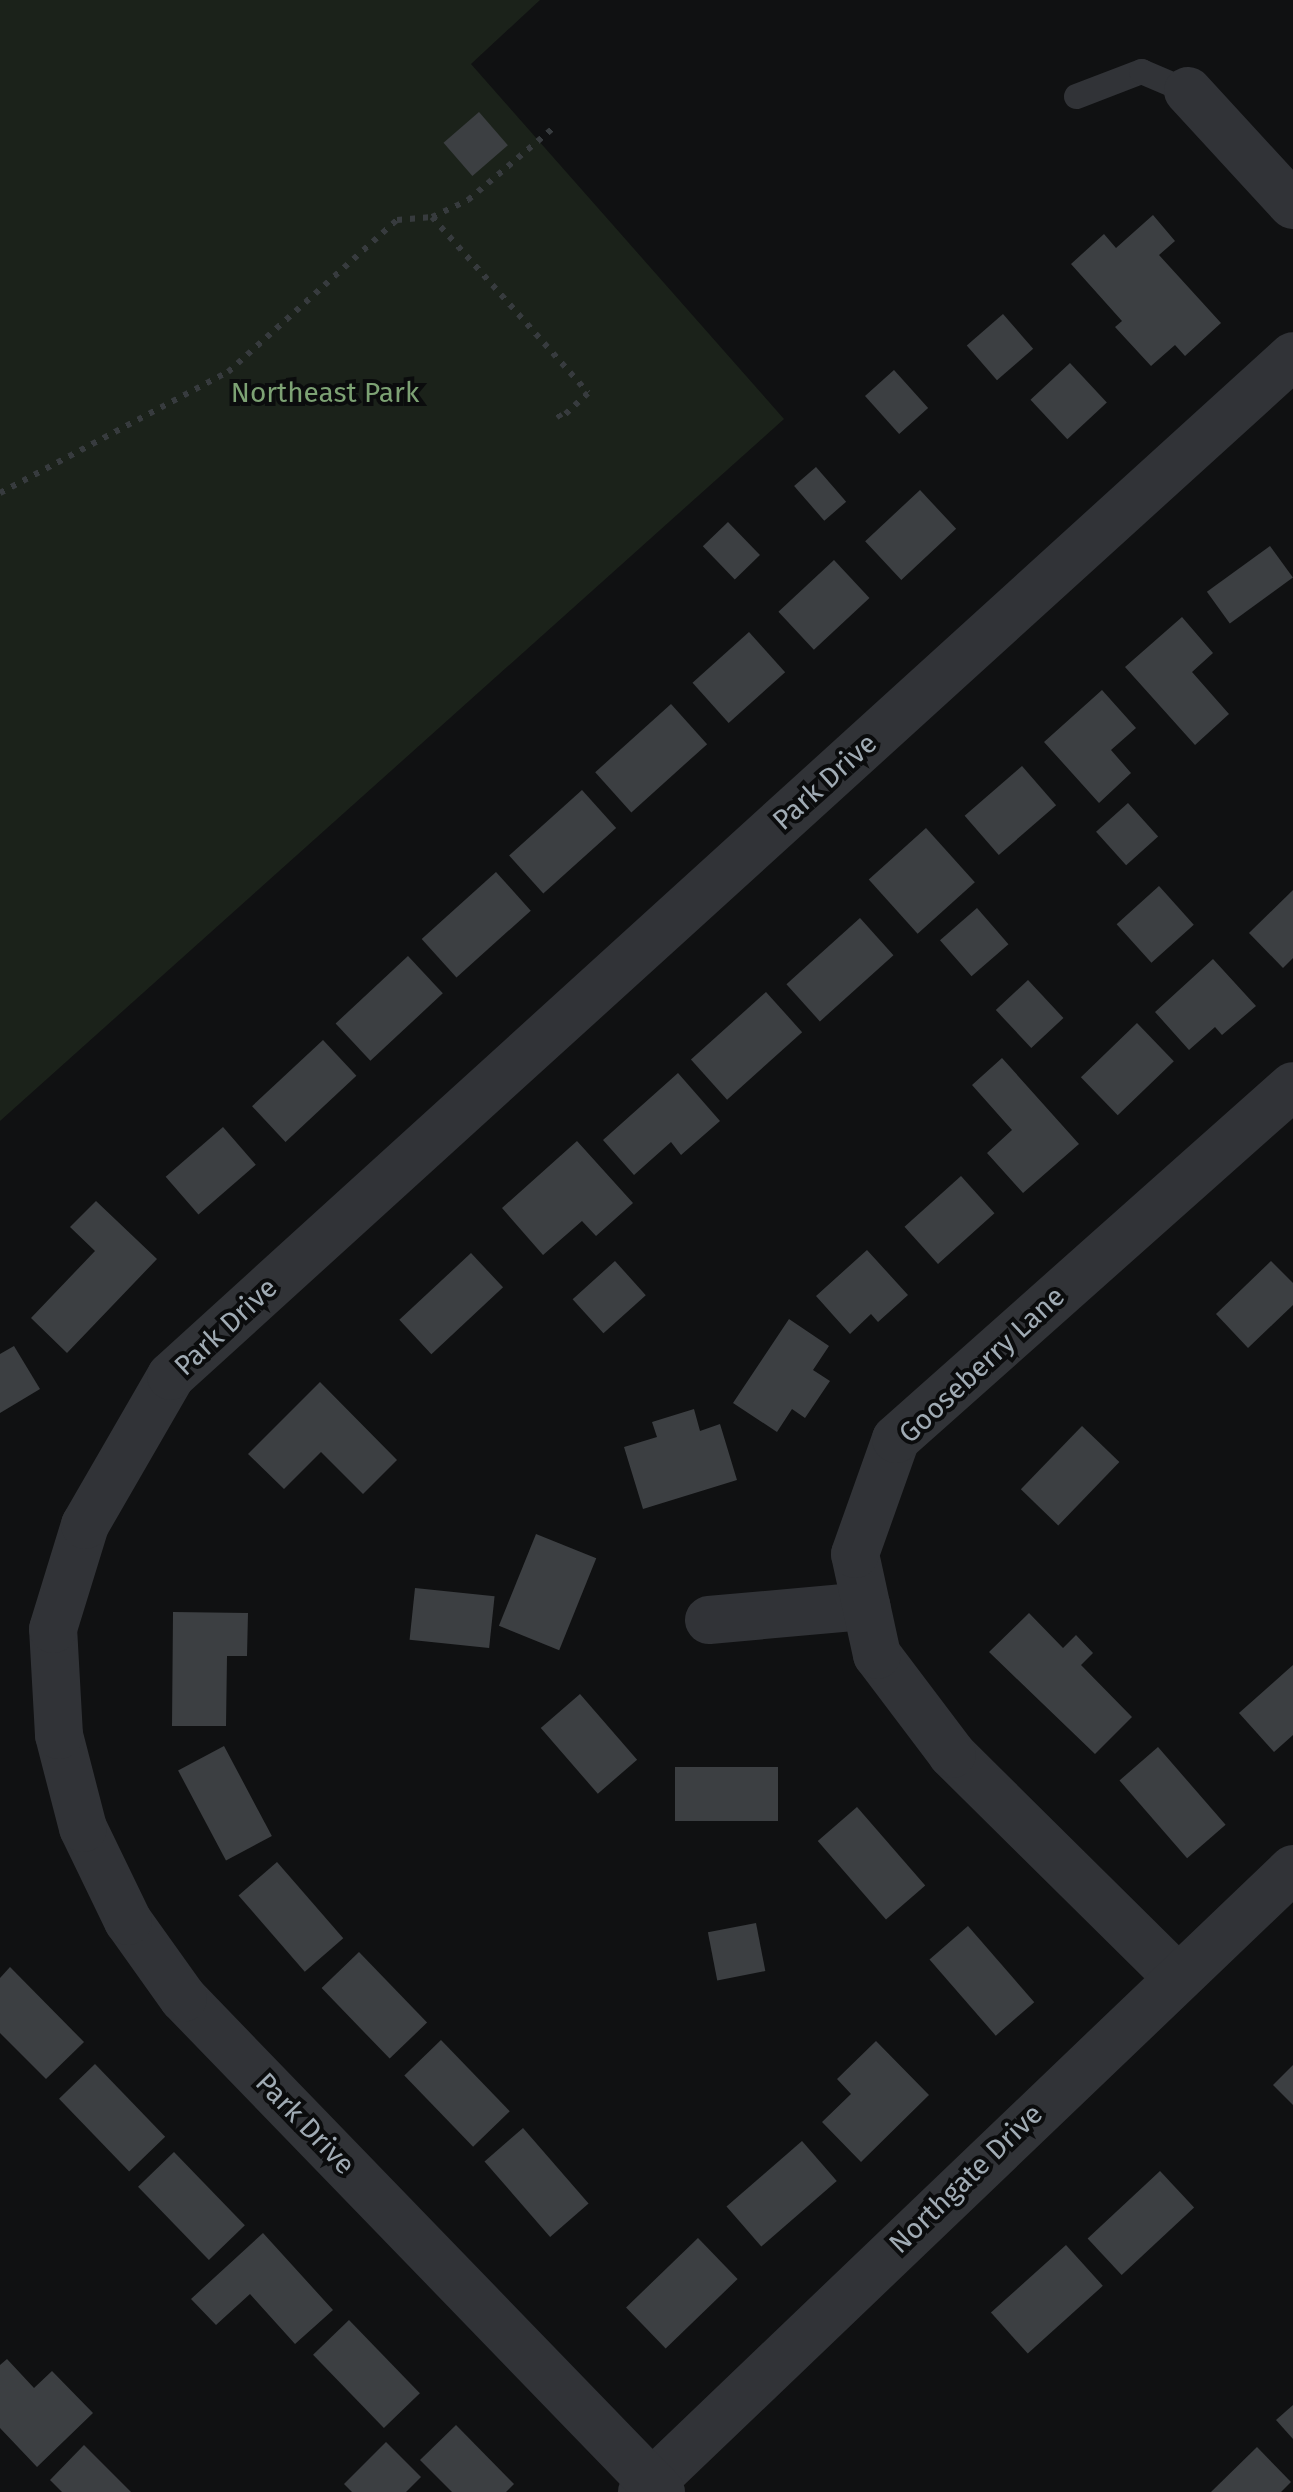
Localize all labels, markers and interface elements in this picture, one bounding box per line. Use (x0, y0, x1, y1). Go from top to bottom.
park label: Northeast Park (231, 376, 419, 410)
street label: Park Drive (766, 727, 884, 837)
street label: Park Drive (168, 1271, 284, 1383)
street label: Gooseberry Lane (892, 1280, 1072, 1450)
street label: Park Drive (248, 2066, 362, 2182)
street label: Northgate Drive (882, 2097, 1050, 2261)

